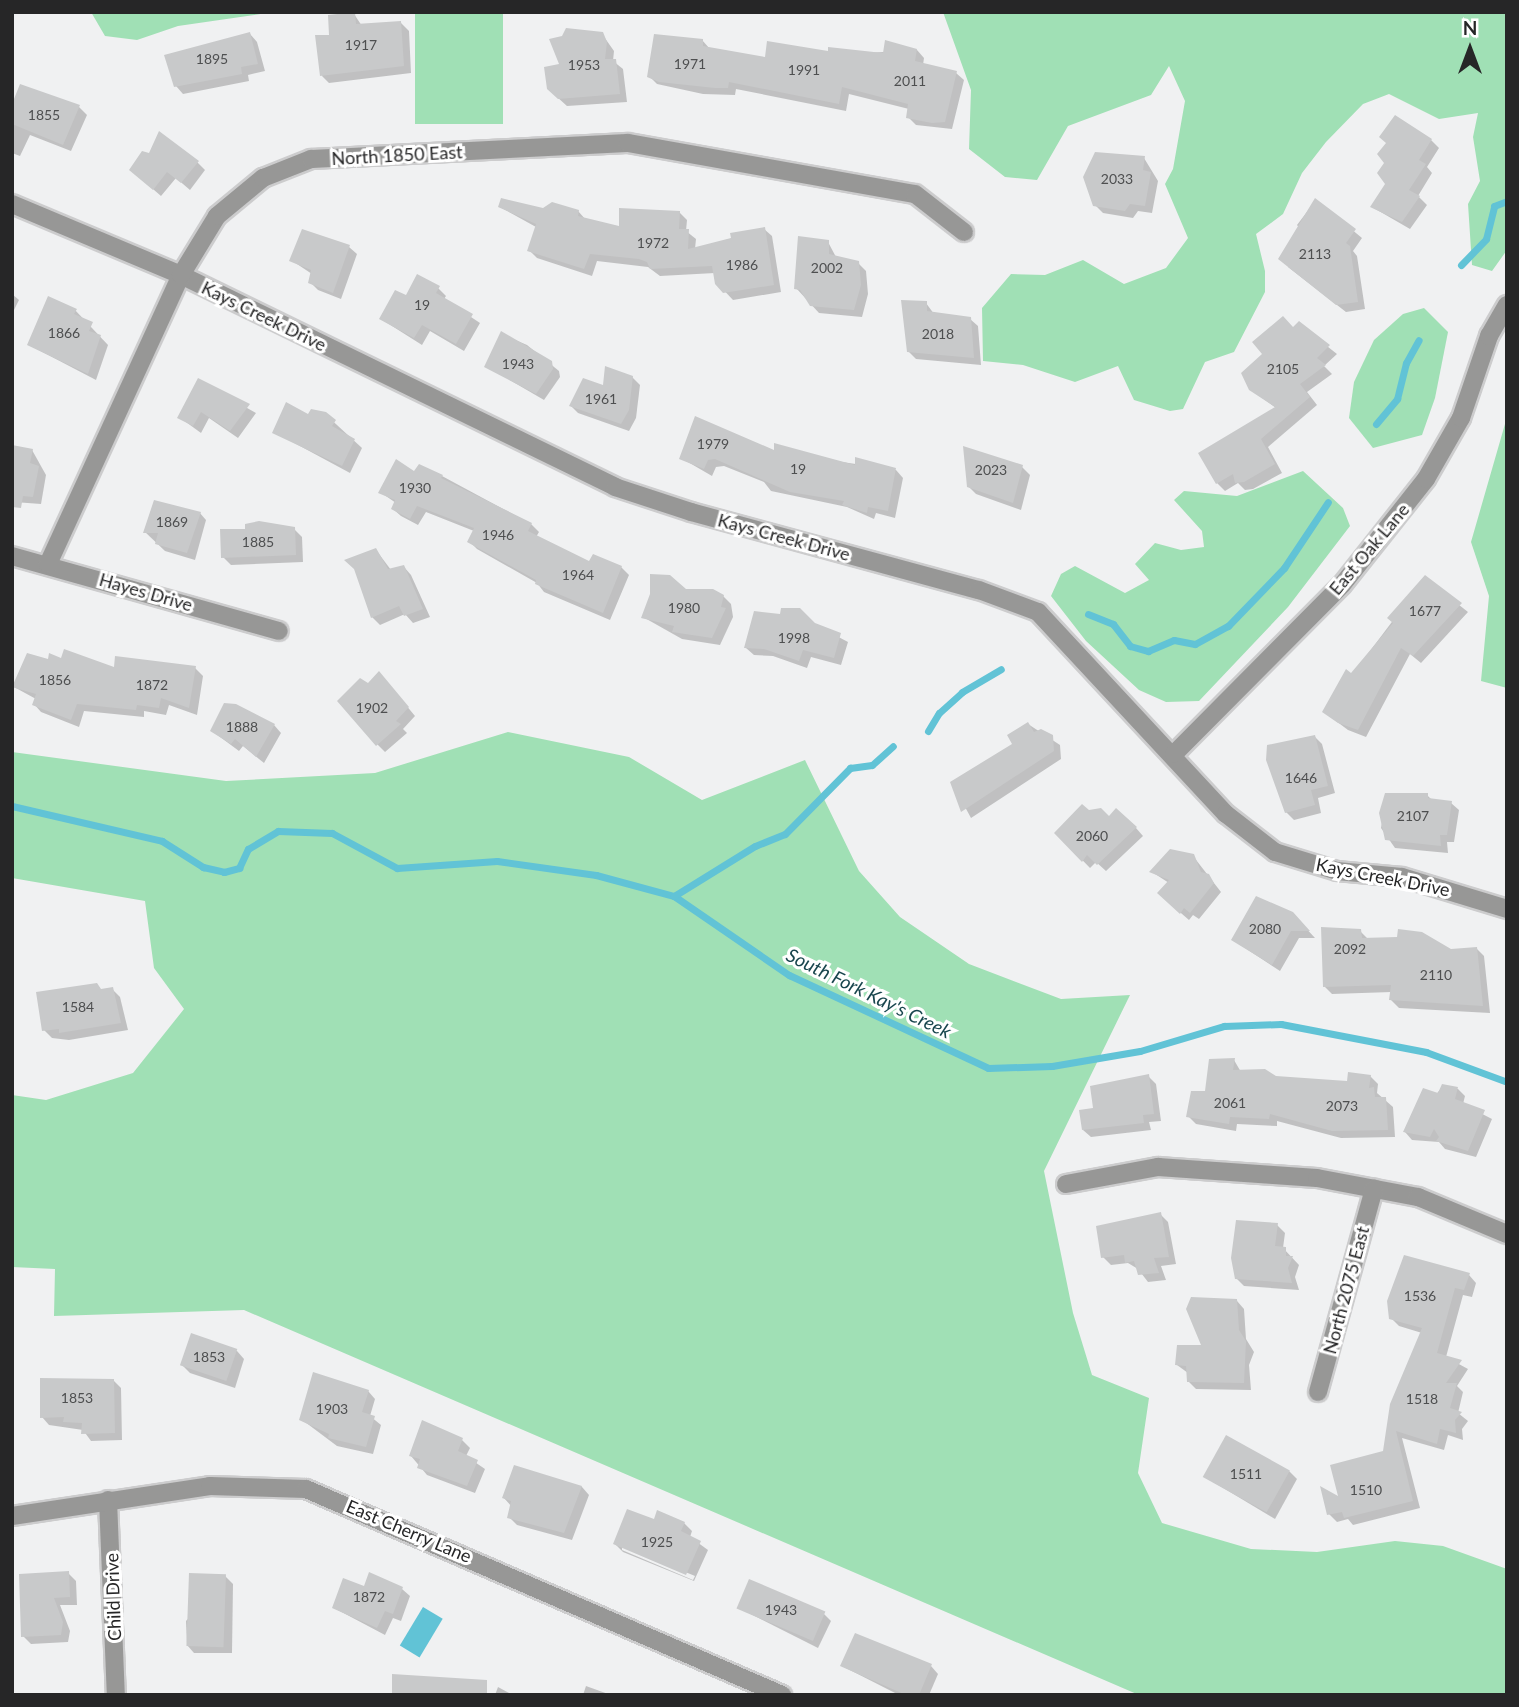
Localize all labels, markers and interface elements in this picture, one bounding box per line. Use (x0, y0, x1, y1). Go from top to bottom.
north arrow (1435, 14, 1505, 84)
text: N (1463, 16, 1477, 39)
house number: 1917 (345, 37, 377, 53)
house number: 1895 (196, 51, 228, 67)
house number: 1971 (674, 56, 706, 72)
house number: 1953 (568, 57, 600, 73)
house number: 1991 (788, 62, 820, 78)
house number: 2011 (894, 73, 926, 89)
house number: 1855 (28, 107, 60, 123)
street label: North 1850 East (331, 141, 463, 169)
house number: 2033 (1101, 171, 1133, 187)
house number: 1972 (637, 235, 669, 251)
house number: 2113 (1299, 246, 1331, 262)
house number: 1986 (726, 257, 758, 273)
house number: 2002 (811, 260, 843, 276)
street label: Kays Creek Drive (198, 276, 330, 356)
house number: 19 (414, 297, 430, 313)
house number: 1866 (48, 325, 80, 341)
house number: 2018 (922, 326, 954, 342)
house number: 1943 (502, 356, 534, 372)
house number: 2105 (1267, 361, 1299, 377)
house number: 1961 (585, 391, 617, 407)
house number: 1979 (697, 436, 729, 452)
house number: 19 (790, 461, 806, 477)
house number: 2023 (975, 462, 1007, 478)
house number: 1930 (399, 480, 431, 496)
street label: East Oak Lane (1325, 499, 1413, 599)
street label: Kays Creek Drive (716, 509, 852, 565)
house number: 1869 (156, 514, 188, 530)
house number: 1946 (482, 527, 514, 543)
house number: 1885 (242, 534, 274, 550)
house number: 1964 (562, 567, 594, 583)
street label: Hayes Drive (97, 568, 195, 616)
house number: 1980 (668, 600, 700, 616)
house number: 1677 (1409, 603, 1441, 619)
house number: 1998 (778, 630, 810, 646)
house number: 1856 (39, 672, 71, 688)
house number: 1872 (136, 677, 168, 693)
house number: 1902 (356, 700, 388, 716)
house number: 1888 (226, 719, 258, 735)
house number: 1646 (1285, 770, 1317, 786)
house number: 2107 (1397, 808, 1429, 824)
house number: 2060 (1076, 828, 1108, 844)
street label: Kays Creek Drive (1314, 853, 1452, 901)
house number: 2080 (1249, 921, 1281, 937)
house number: 2092 (1334, 941, 1366, 957)
water label: South Fork Kay's Creek (783, 943, 955, 1043)
house number: 2110 (1420, 967, 1452, 983)
house number: 1584 (62, 999, 94, 1015)
house number: 2061 (1214, 1095, 1246, 1111)
house number: 2073 (1326, 1098, 1358, 1114)
street label: North 2075 East (1319, 1224, 1373, 1356)
house number: 1536 (1404, 1288, 1436, 1304)
house number: 1853 (193, 1349, 225, 1365)
house number: 1853 (61, 1390, 93, 1406)
house number: 1518 (1406, 1391, 1438, 1407)
house number: 1903 (316, 1401, 348, 1417)
house number: 1511 (1230, 1466, 1262, 1482)
house number: 1510 (1350, 1482, 1382, 1498)
street label: East Cherry Lane (343, 1495, 475, 1567)
house number: 1925 (641, 1534, 673, 1550)
street label: Child Drive (101, 1553, 125, 1641)
house number: 1872 (353, 1589, 385, 1605)
house number: 1943 (765, 1602, 797, 1618)

